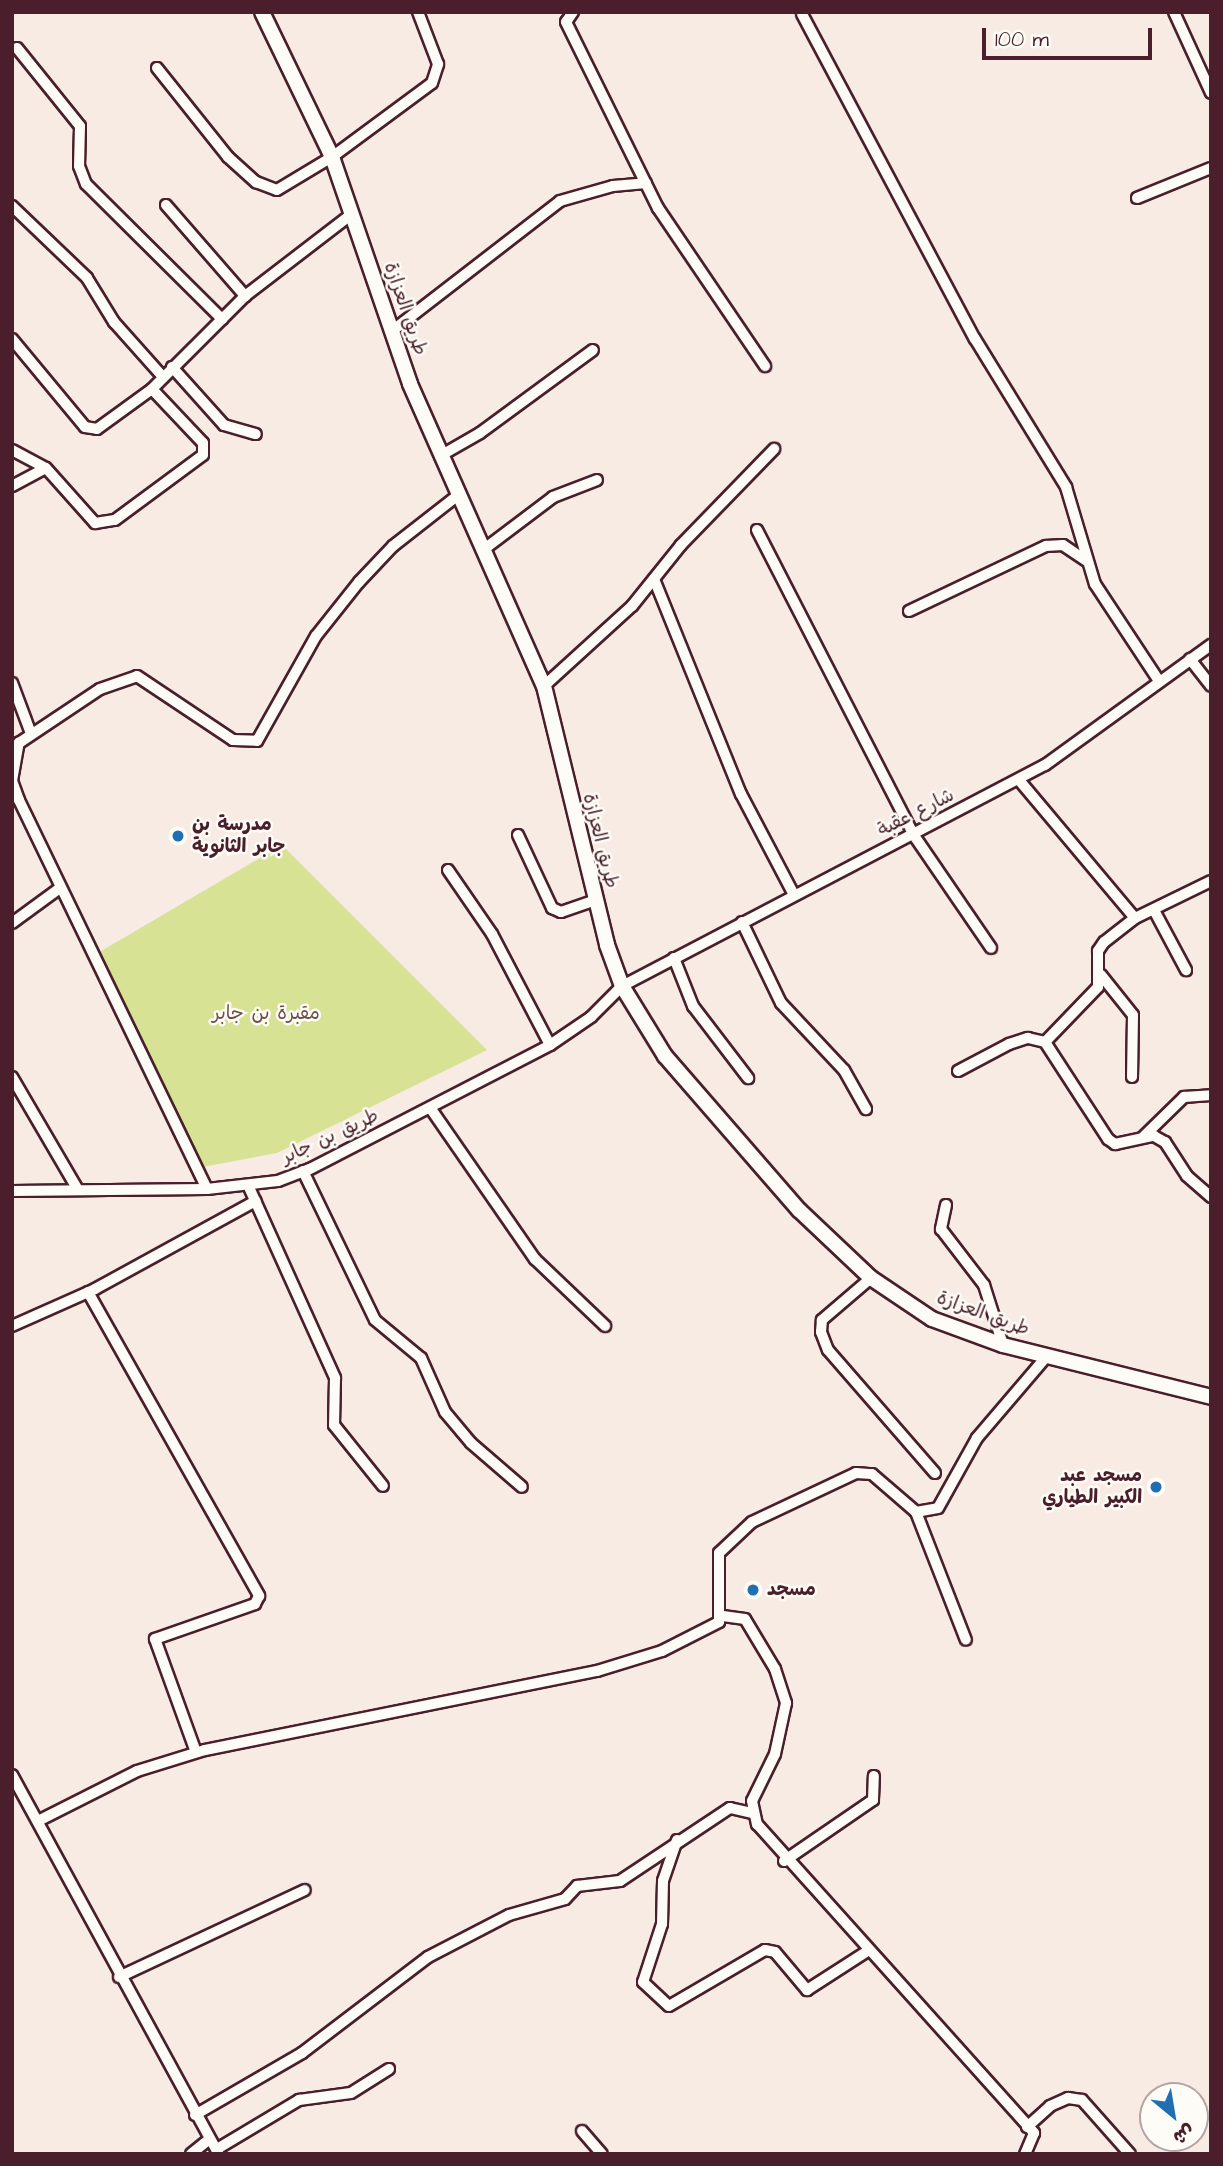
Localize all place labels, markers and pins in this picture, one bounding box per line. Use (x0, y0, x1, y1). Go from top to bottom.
place label: مدرسة بن جابر الثانوية (192, 814, 285, 858)
marker: مدرسة بن جابر الثانوية (170, 828, 186, 844)
place label: مسجد عبد الكبير الطياري (1042, 1465, 1142, 1509)
marker: مسجد عبد الكبير الطياري (1148, 1479, 1164, 1495)
place label: مسجد (767, 1579, 816, 1601)
marker: مسجد (745, 1582, 761, 1598)

